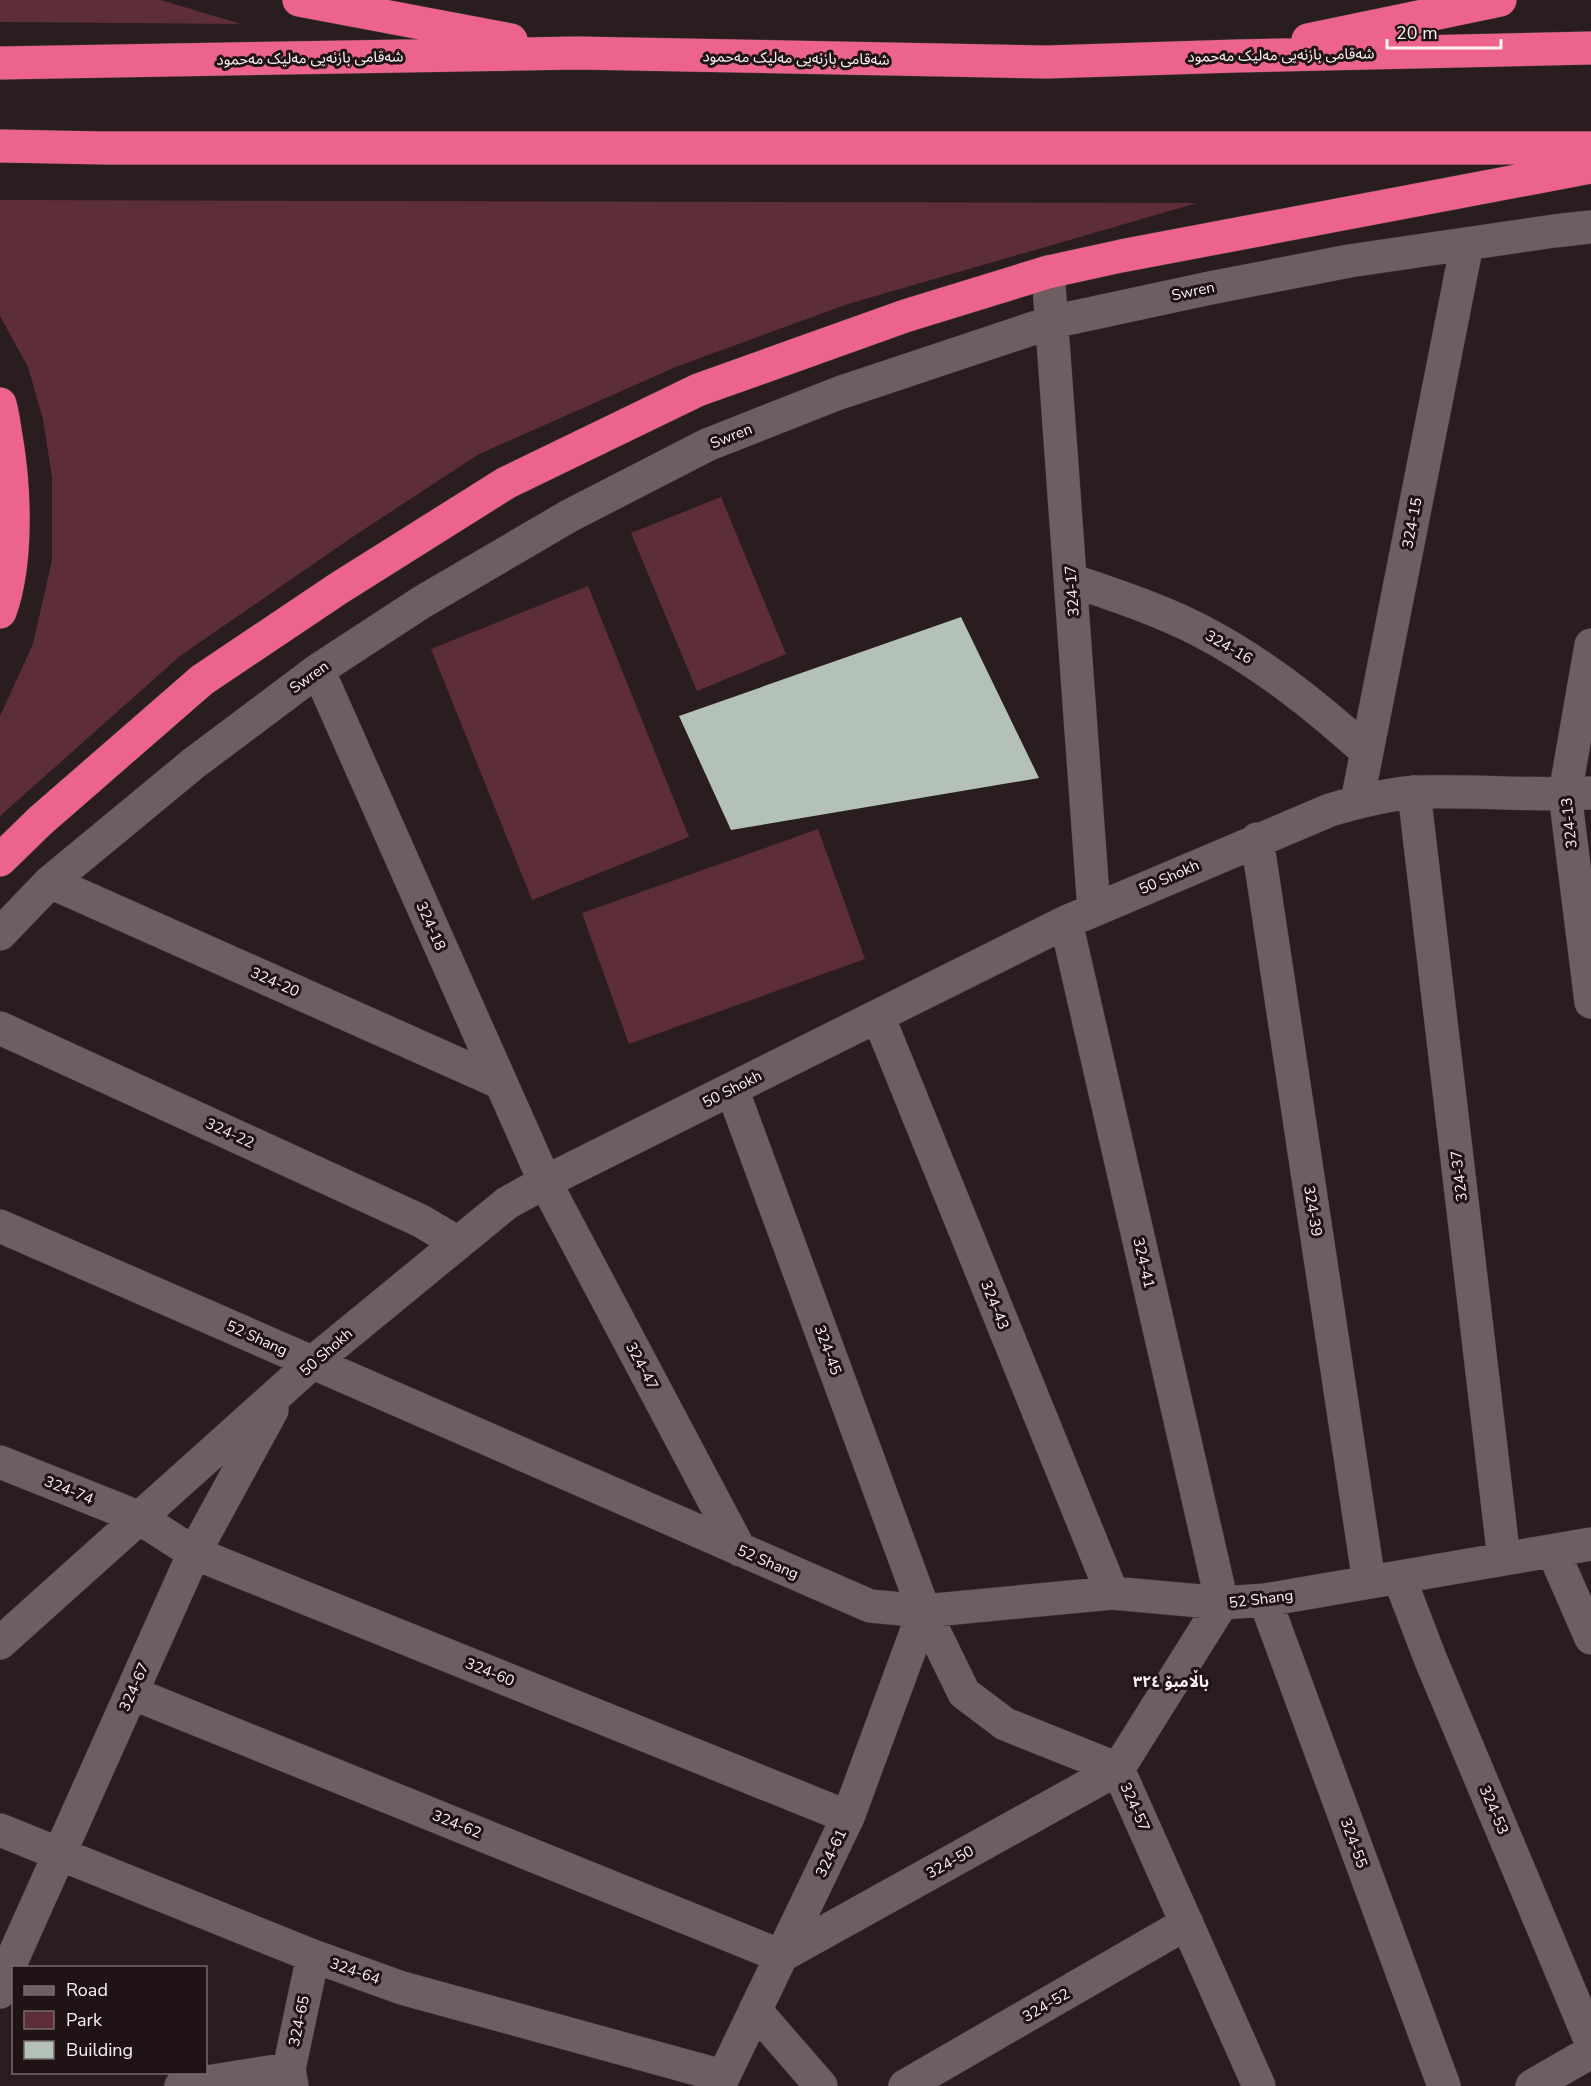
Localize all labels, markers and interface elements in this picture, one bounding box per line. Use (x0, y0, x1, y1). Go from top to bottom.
scale bar (1387, 12, 1501, 50)
text: 20 m (1396, 21, 1438, 45)
street label: شەقامی بازنەیی مەلیک مەحمود (1187, 43, 1375, 67)
street label: شەقامی بازنەیی مەلیک مەحمود (216, 46, 404, 70)
street label: شەقامی بازنەیی مەلیک مەحمود (702, 46, 890, 70)
street label: Swren (1170, 277, 1216, 305)
street label: Swren (707, 419, 755, 453)
street label: 324-15 (1397, 496, 1427, 550)
street label: 324-17 (1060, 565, 1084, 617)
street label: 324-16 (1202, 625, 1256, 669)
street label: Swren (286, 656, 332, 698)
street label: 324-13 (1556, 796, 1582, 850)
street label: 50 Shokh (1136, 855, 1202, 899)
street label: 324-18 (411, 898, 451, 954)
street label: 324-20 (247, 962, 303, 1002)
street label: 50 Shokh (699, 1066, 765, 1112)
street label: 324-22 (202, 1113, 258, 1153)
street label: 324-37 (1446, 1149, 1472, 1203)
street label: 324-39 (1299, 1184, 1327, 1238)
street label: 324-41 (1128, 1236, 1160, 1290)
street label: 324-43 (976, 1277, 1014, 1333)
street label: 52 Shang (223, 1316, 291, 1360)
street label: 324-45 (810, 1322, 846, 1378)
street label: 50 Shokh (295, 1323, 357, 1381)
street label: 324-47 (621, 1339, 663, 1393)
street label: 324-74 (41, 1471, 97, 1509)
street label: 52 Shang (734, 1540, 802, 1584)
street label: 52 Shang (1228, 1585, 1294, 1613)
street label: 324-60 (462, 1653, 518, 1691)
street label: 324-67 (114, 1659, 154, 1715)
district label: باڵامبۆ ٣٢٤ (1133, 1669, 1209, 1693)
street label: 324-57 (1115, 1779, 1155, 1835)
street label: 324-53 (1475, 1782, 1513, 1838)
street label: 324-62 (429, 1805, 485, 1843)
street label: 324-55 (1336, 1815, 1372, 1871)
street label: 324-61 (811, 1826, 851, 1880)
street label: 324-50 (923, 1841, 977, 1883)
street label: 324-64 (327, 1953, 383, 1989)
legend (12, 1966, 207, 2074)
text: Road (66, 1978, 108, 2002)
street label: 324-52 (1019, 1983, 1073, 2027)
street label: 324-65 (284, 1994, 314, 2048)
text: Park (66, 2008, 103, 2032)
text: Building (66, 2038, 133, 2062)

